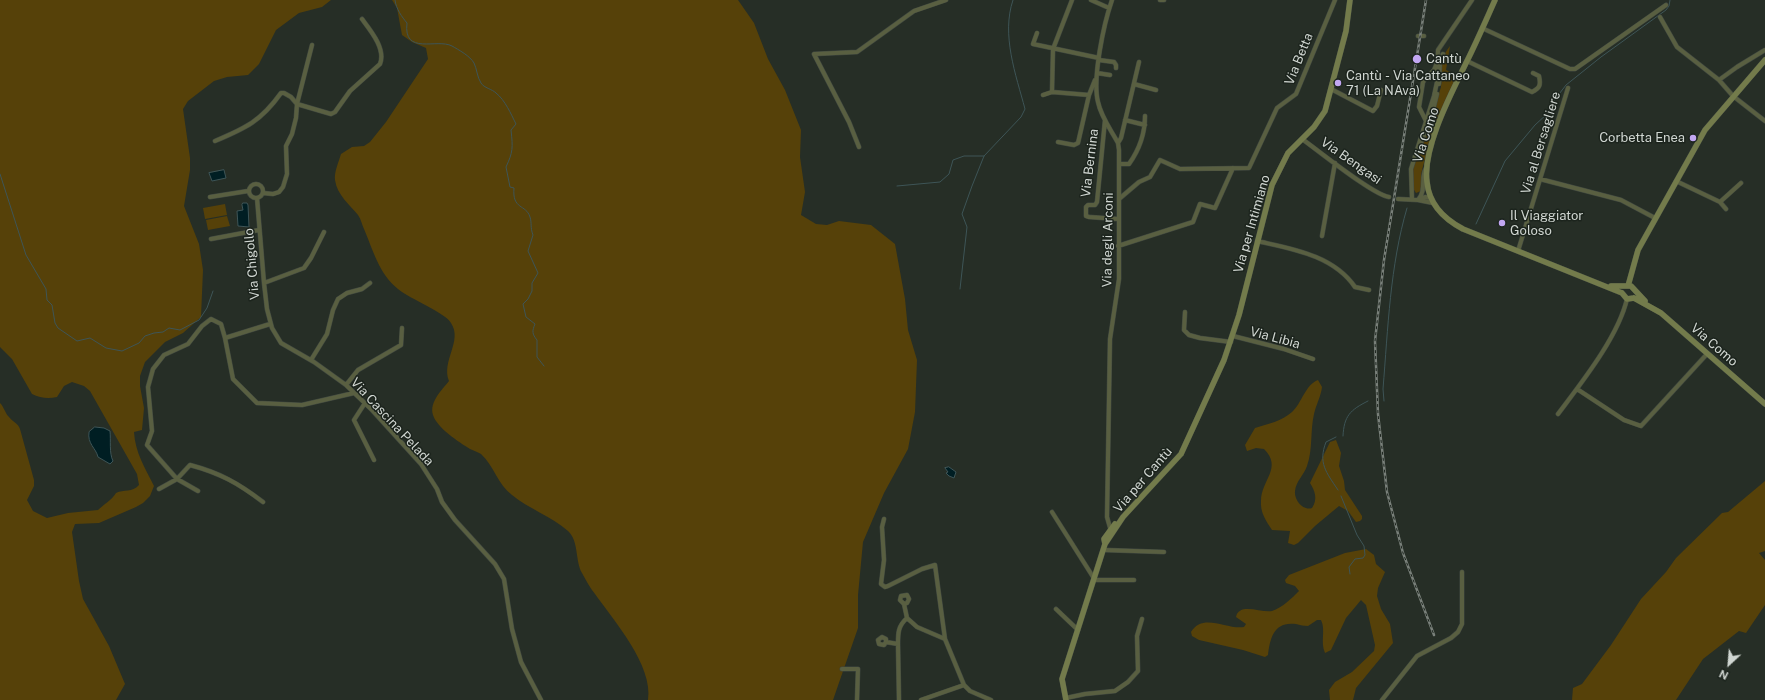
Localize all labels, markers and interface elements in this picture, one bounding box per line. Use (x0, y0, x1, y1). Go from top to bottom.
street label: Via Betta (1282, 31, 1316, 87)
place label: Cantù (1426, 51, 1462, 67)
marker: Cantù (1411, 53, 1423, 65)
place label: Cantù - Via Cattaneo 71 (La NAva) (1346, 68, 1470, 99)
marker: Cantù - Via Cattaneo 71 (La NAva) (1333, 78, 1343, 88)
street label: Via al Bersagliere (1518, 90, 1564, 196)
street label: Via Como (1410, 105, 1442, 165)
street label: Via Bernina (1078, 128, 1102, 198)
place label: Corbetta Enea (1599, 130, 1685, 146)
marker: Corbetta Enea (1688, 133, 1698, 143)
street label: Via Bengasi (1318, 134, 1384, 188)
street label: Via per Intimiano (1231, 173, 1273, 275)
street label: Via degli Arconi (1099, 192, 1117, 288)
place label: Il Viaggiator Goloso (1510, 208, 1583, 239)
marker: Il Viaggiator Goloso (1497, 218, 1507, 228)
street label: Via Chigollo (241, 228, 263, 300)
street label: Via Como (1687, 320, 1741, 370)
street label: Via Libia (1248, 324, 1302, 352)
street label: Via Cascina Pelada (347, 375, 437, 469)
street label: Via per Cantù (1110, 444, 1176, 516)
north arrow (1709, 644, 1749, 684)
text: N (1717, 668, 1730, 682)

